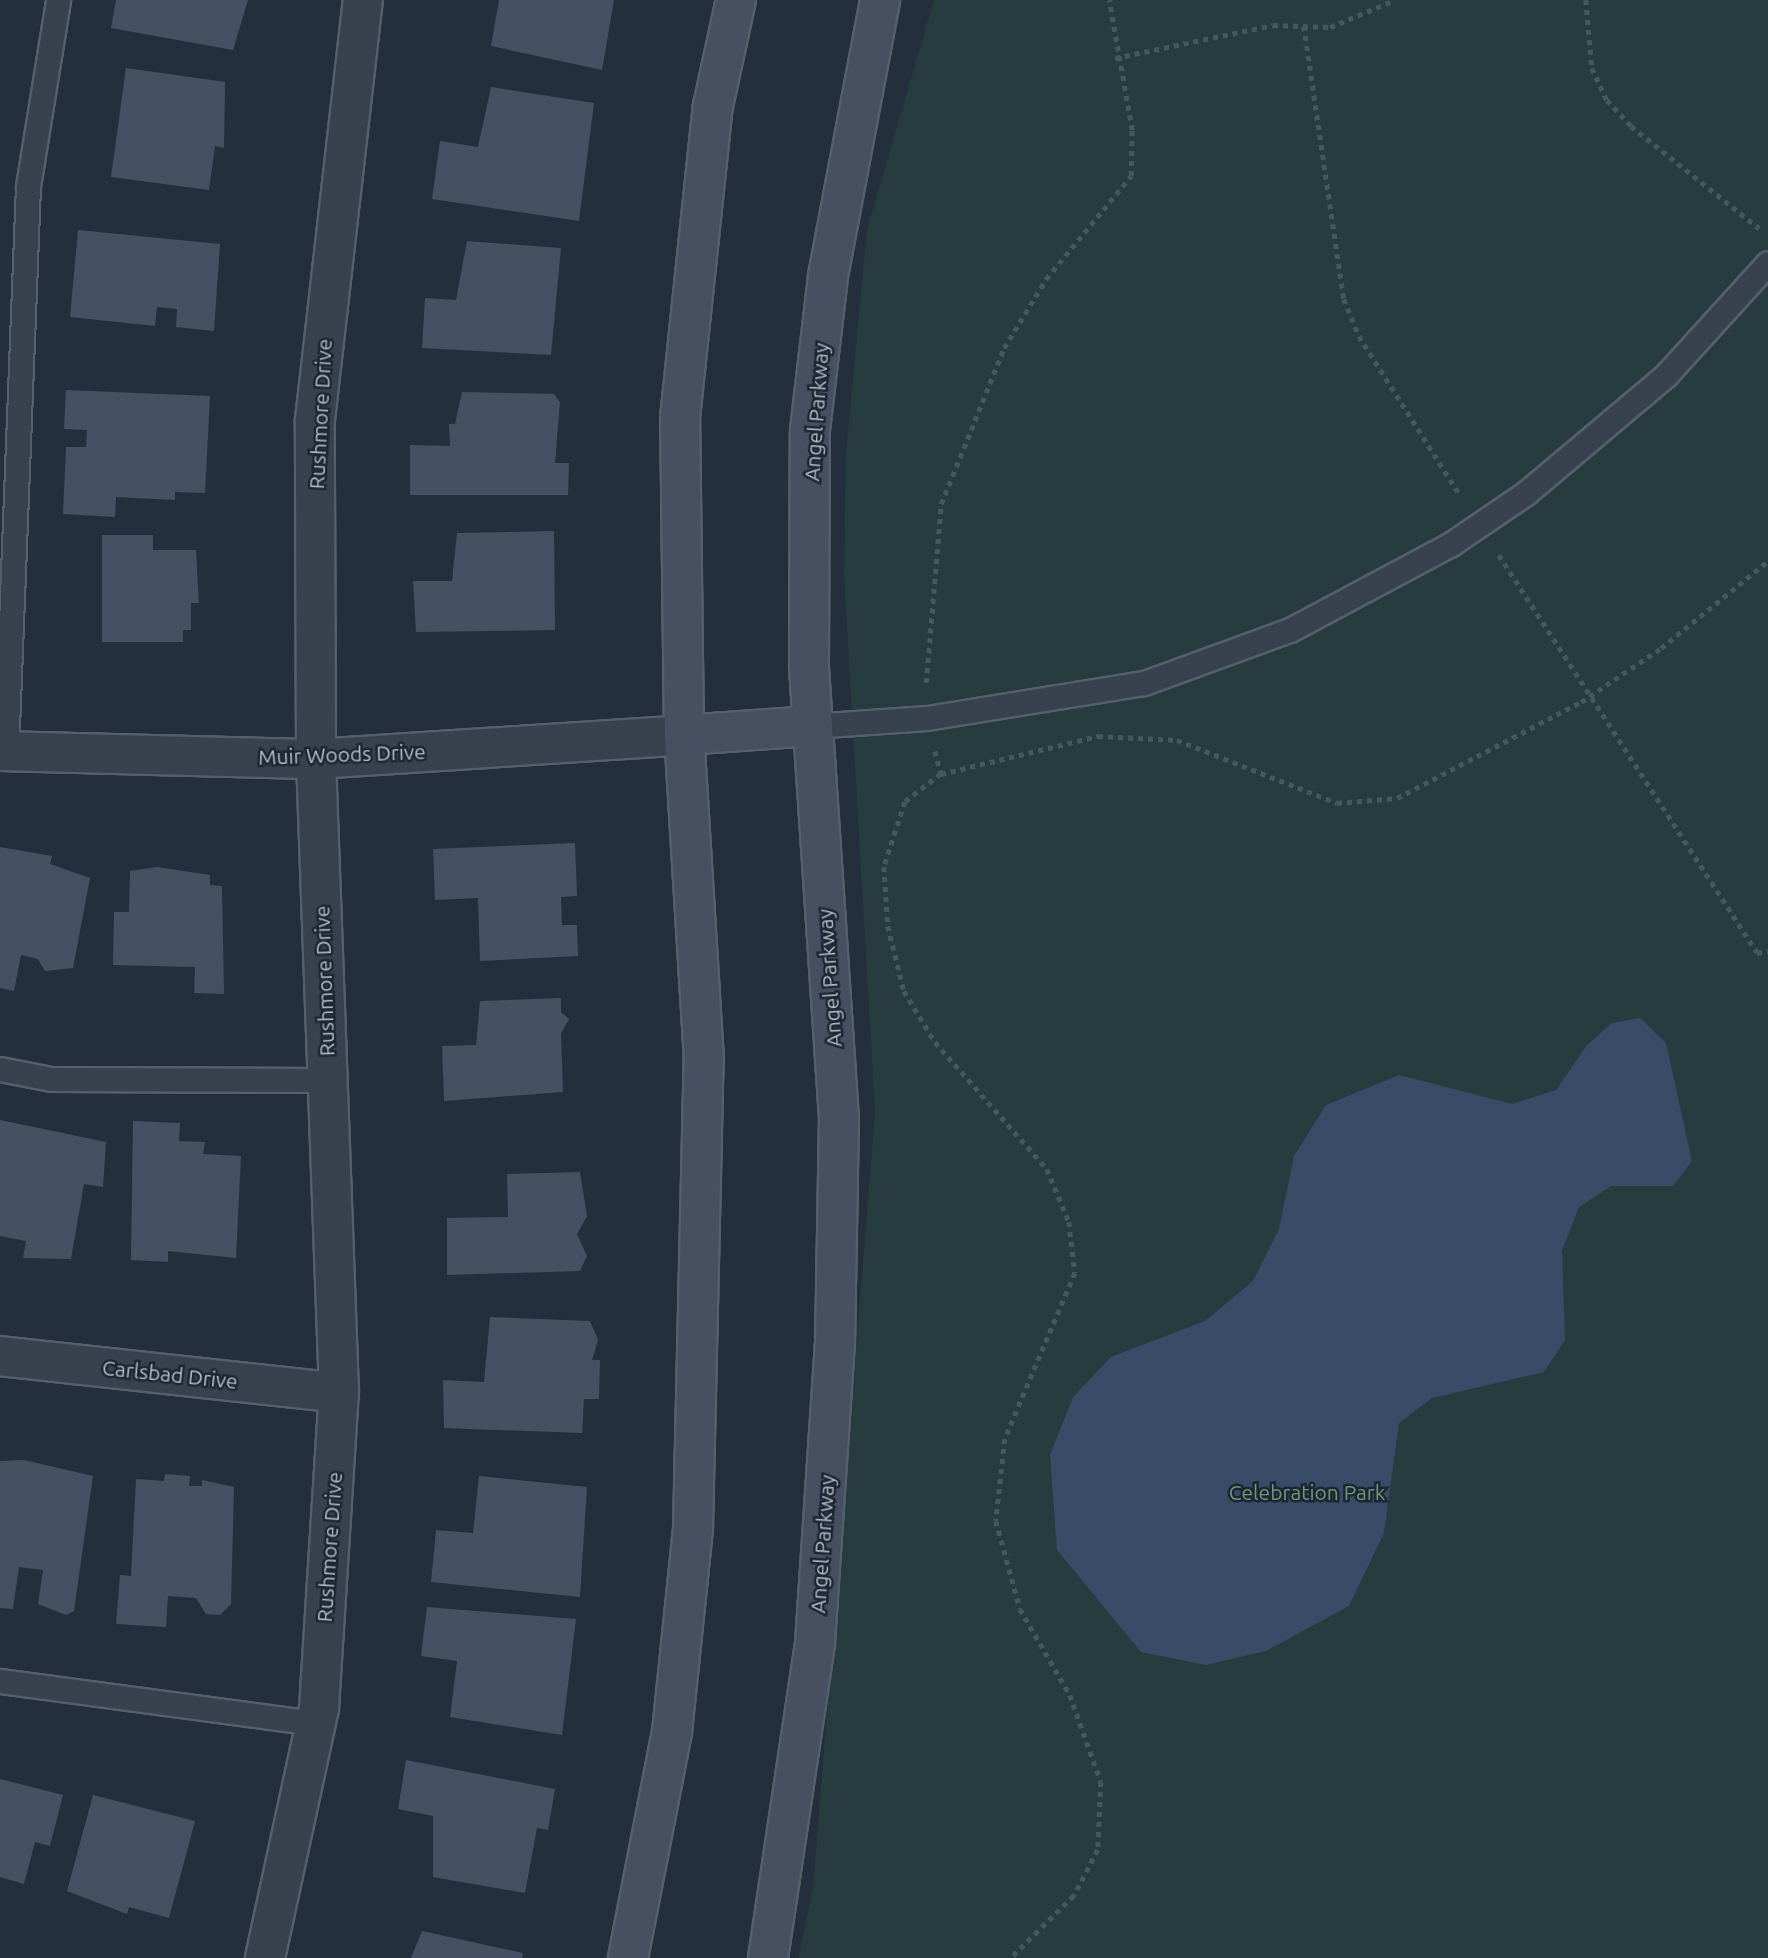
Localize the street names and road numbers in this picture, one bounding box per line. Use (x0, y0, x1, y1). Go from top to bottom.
street label: Rushmore Drive (303, 338, 337, 490)
street label: Angel Parkway (799, 342, 833, 482)
street label: Muir Woods Drive (258, 738, 426, 770)
street label: Rushmore Drive (309, 905, 339, 1057)
street label: Angel Parkway (812, 908, 846, 1048)
street label: Carlsbad Drive (101, 1354, 239, 1394)
street label: Rushmore Drive (311, 1471, 347, 1623)
street label: Angel Parkway (805, 1474, 839, 1614)

